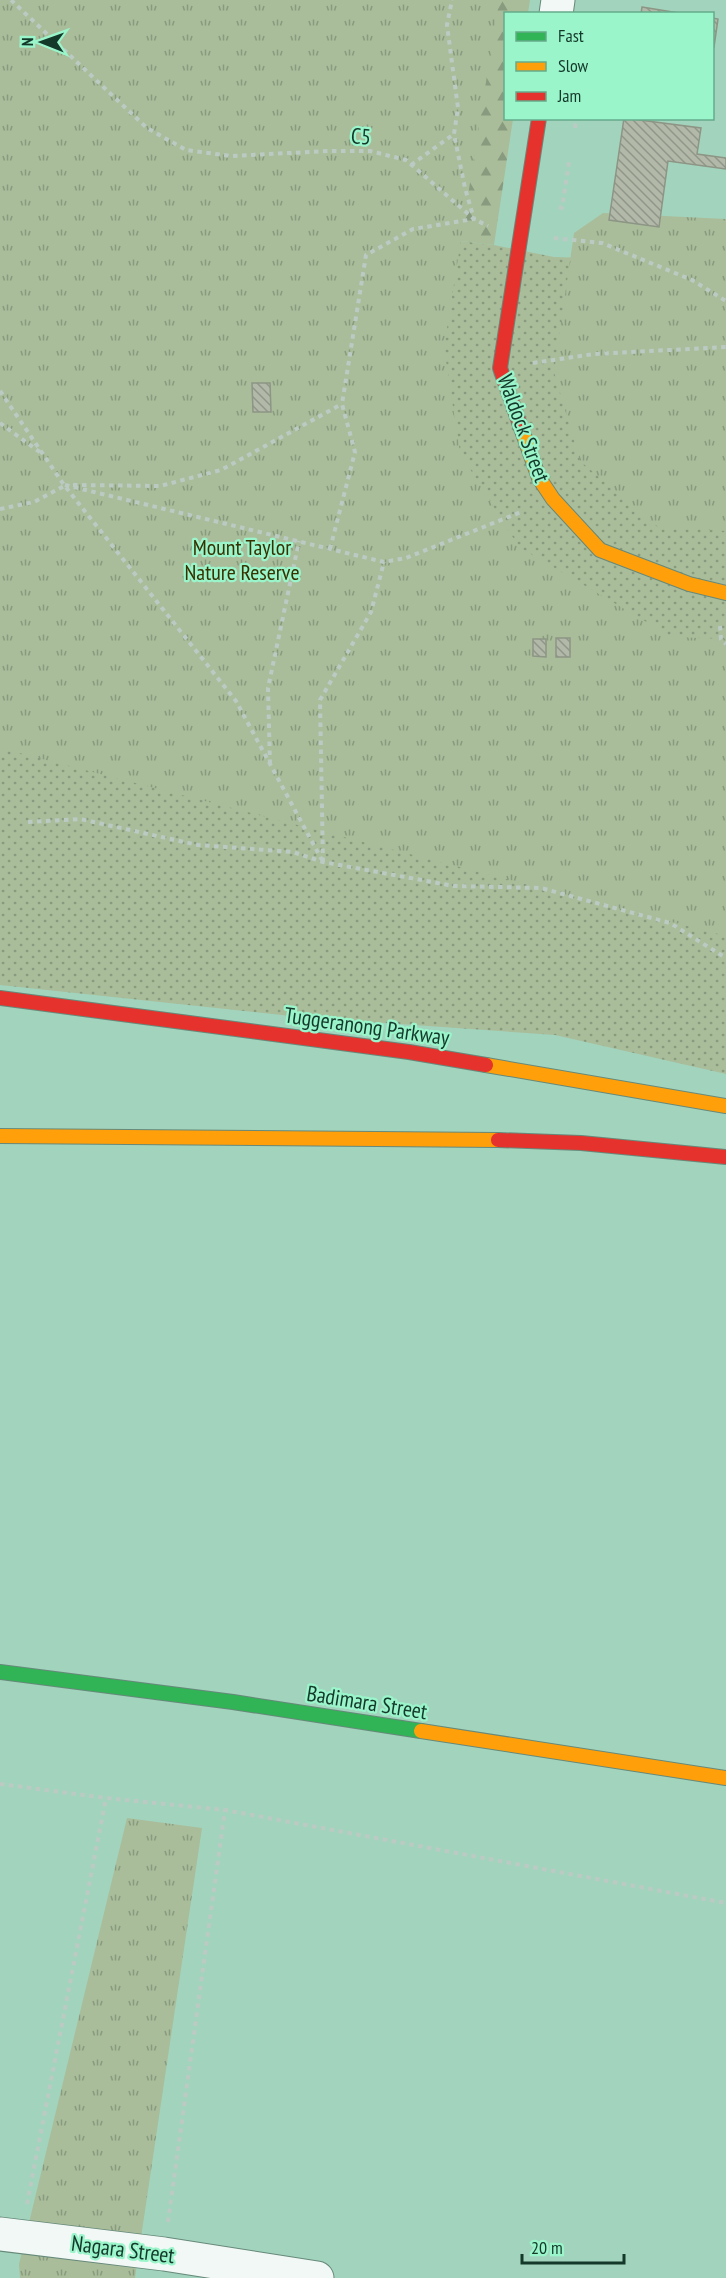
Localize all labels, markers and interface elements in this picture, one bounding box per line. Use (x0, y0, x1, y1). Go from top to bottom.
north arrow (12, 12, 72, 72)
legend (504, 12, 714, 120)
text: Fast (558, 24, 584, 47)
text: N (17, 37, 37, 46)
text: Slow (558, 54, 589, 77)
text: Jam (557, 84, 581, 107)
street label: C5 (350, 121, 372, 151)
street label: Waldock Street (492, 370, 556, 486)
park label: Mount Taylor Nature Reserve (185, 533, 299, 586)
street label: Tuggeranong Parkway (283, 1001, 452, 1052)
street label: Badimara Street (305, 1679, 429, 1725)
scale bar (522, 2227, 624, 2265)
street label: Nagara Street (70, 2229, 176, 2269)
text: 20 m (531, 2236, 563, 2259)

